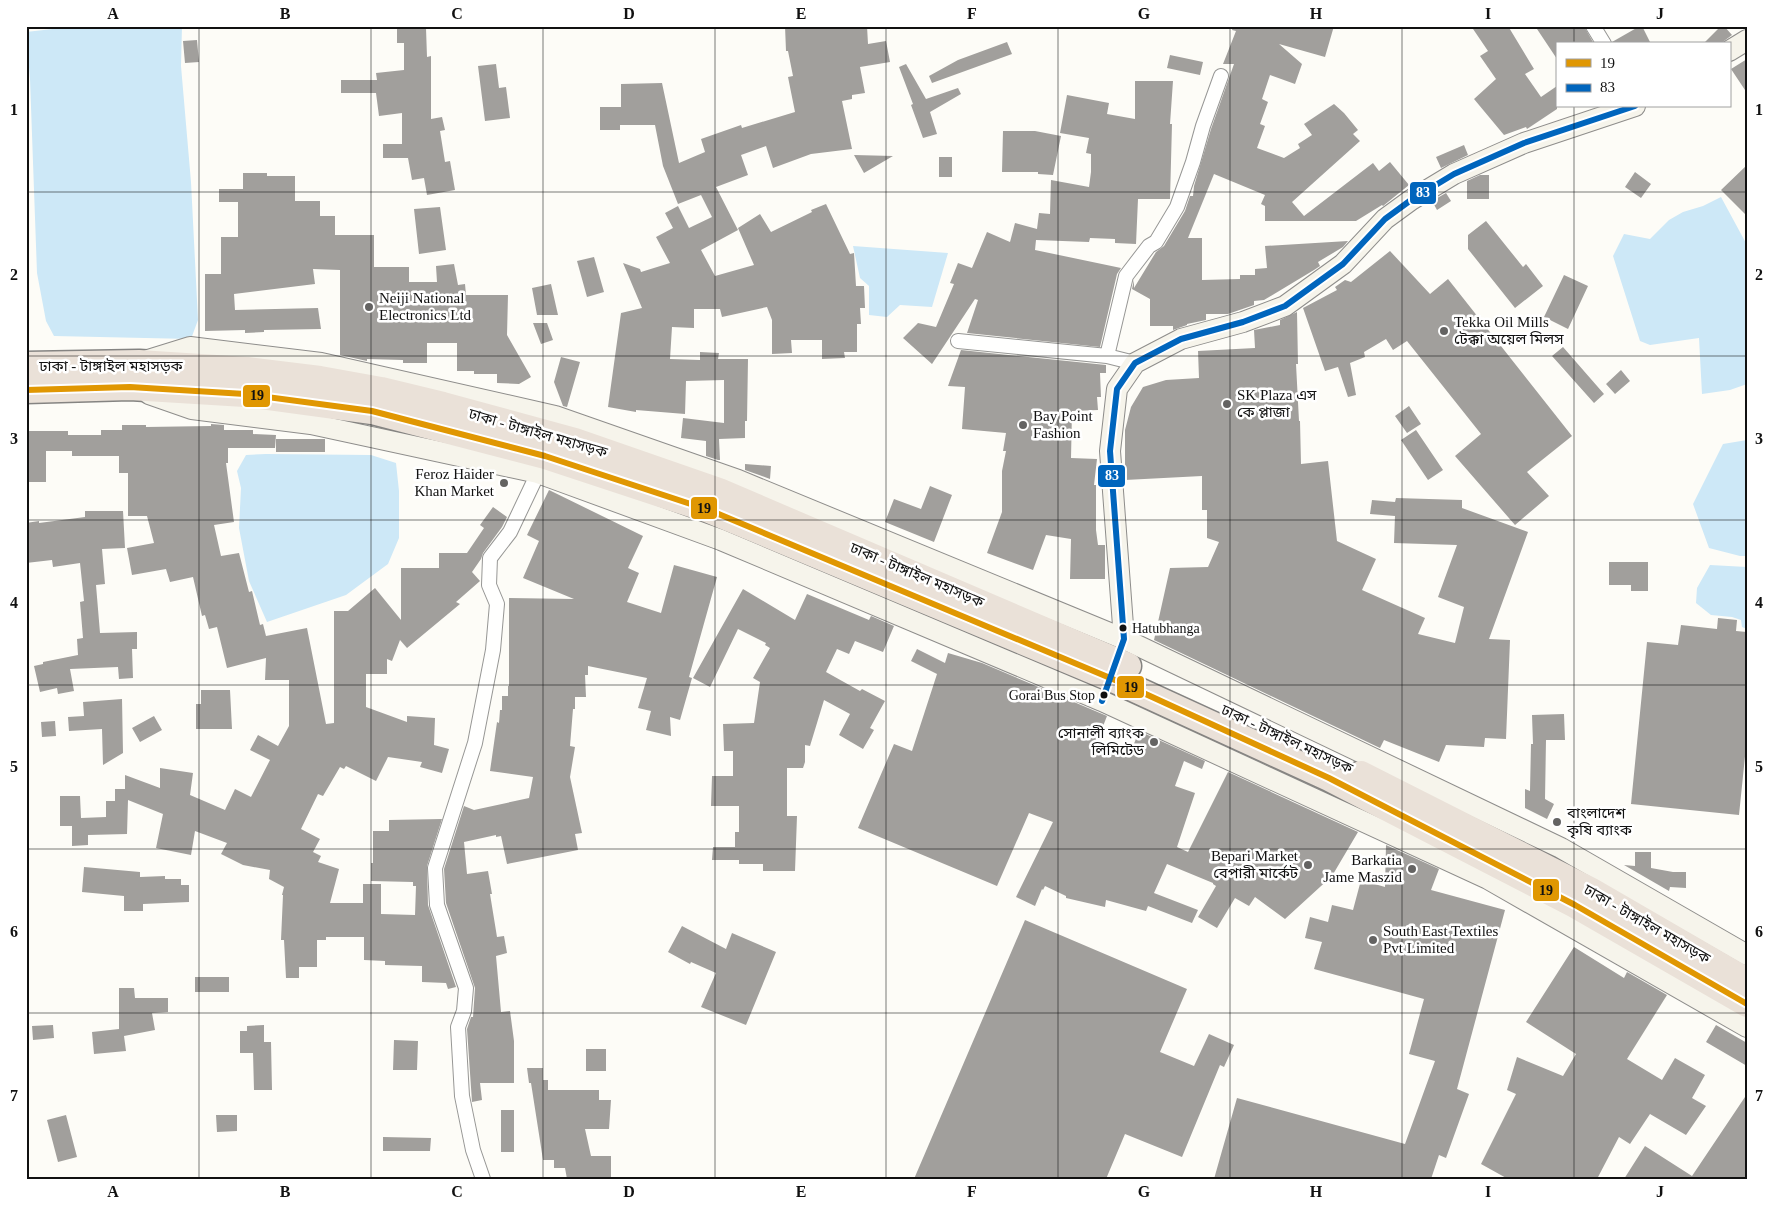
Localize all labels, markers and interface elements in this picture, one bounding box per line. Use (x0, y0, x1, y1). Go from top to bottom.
text: A (107, 5, 119, 22)
text: B (280, 5, 291, 22)
text: C (451, 5, 463, 22)
text: D (623, 5, 635, 22)
text: E (796, 5, 806, 22)
text: F (967, 5, 977, 22)
text: G (1138, 5, 1151, 22)
text: H (1310, 5, 1323, 22)
text: I (1485, 5, 1491, 22)
text: J (1656, 5, 1664, 22)
legend (1556, 42, 1730, 108)
text: 19 (1600, 55, 1615, 71)
text: 83 (1600, 79, 1615, 95)
text: 1 (10, 101, 18, 118)
text: 1 (1755, 101, 1763, 118)
line badge: 83 (1409, 181, 1437, 205)
text: 83 (1416, 185, 1430, 200)
text: 2 (10, 266, 18, 283)
text: 2 (1755, 266, 1763, 283)
place label: Neiji National Electronics Ltd (379, 290, 472, 323)
marker: Neiji National Electronics Ltd (363, 301, 375, 313)
place label: Tekka Oil Mills টেক্কা অয়েল মিলস (1454, 314, 1564, 347)
marker: Tekka Oil Mills টেক্কা অয়েল মিলস (1438, 325, 1450, 337)
street label: ঢাকা - টাঙ্গাইল মহাসড়ক (38, 358, 184, 374)
line badge: 19 (242, 384, 271, 408)
place label: SK Plaza এস কে প্লাজা (1237, 387, 1317, 420)
text: 19 (250, 388, 264, 403)
marker: SK Plaza এস কে প্লাজা (1221, 398, 1233, 410)
street label: ঢাকা - টাঙ্গাইল মহাসড়ক (466, 405, 610, 461)
place label: Bay Point Fashion (1033, 408, 1093, 441)
marker: Bay Point Fashion (1017, 419, 1029, 431)
text: 3 (10, 430, 18, 447)
text: 3 (1755, 430, 1763, 447)
line badge: 83 (1097, 464, 1126, 488)
place label: Feroz Haider Khan Market (414, 466, 495, 499)
text: 83 (1105, 468, 1119, 483)
marker: Feroz Haider Khan Market (498, 477, 510, 489)
line badge: 19 (690, 496, 718, 520)
text: 19 (697, 501, 711, 516)
street label: ঢাকা - টাঙ্গাইল মহাসড়ক (847, 539, 987, 611)
text: 4 (10, 594, 18, 611)
text: 4 (1755, 594, 1763, 611)
place label: Hatubhanga (1132, 621, 1200, 636)
marker: Hatubhanga (1118, 623, 1128, 633)
line badge: 19 (1116, 675, 1145, 699)
text: 19 (1124, 680, 1138, 695)
place label: Gorai Bus Stop (1009, 688, 1095, 703)
marker: Gorai Bus Stop (1099, 690, 1109, 700)
street label: ঢাকা - টাঙ্গাইল মহাসড়ক (1218, 701, 1356, 777)
place label: সোনালী ব্যাংক লিমিটেড (1058, 725, 1145, 758)
marker: সোনালী ব্যাংক লিমিটেড (1148, 736, 1160, 748)
text: 5 (10, 758, 18, 775)
text: 5 (1755, 758, 1763, 775)
place label: বাংলাদেশ কৃষি ব্যাংক (1566, 805, 1633, 839)
marker: বাংলাদেশ কৃষি ব্যাংক (1551, 816, 1563, 828)
place label: Bepari Market বেপারী মার্কেট (1211, 848, 1299, 881)
place label: Barkatia Jame Maszid (1323, 852, 1402, 885)
marker: Bepari Market বেপারী মার্কেট (1302, 859, 1314, 871)
marker: Barkatia Jame Maszid (1406, 863, 1418, 875)
line badge: 19 (1532, 878, 1560, 902)
street label: ঢাকা - টাঙ্গাইল মহাসড়ক (1580, 881, 1714, 967)
text: 19 (1539, 883, 1553, 898)
text: 6 (10, 923, 18, 940)
place label: South East Textiles Pvt Limited (1383, 923, 1498, 956)
text: 6 (1755, 923, 1763, 940)
marker: South East Textiles Pvt Limited (1367, 934, 1379, 946)
text: 7 (10, 1087, 18, 1104)
text: 7 (1755, 1087, 1763, 1104)
text: A (107, 1183, 119, 1200)
text: B (280, 1183, 291, 1200)
text: C (451, 1183, 463, 1200)
text: D (623, 1183, 635, 1200)
text: E (796, 1183, 806, 1200)
text: F (967, 1183, 977, 1200)
text: G (1138, 1183, 1151, 1200)
text: H (1310, 1183, 1323, 1200)
text: I (1485, 1183, 1491, 1200)
text: J (1656, 1183, 1664, 1200)

